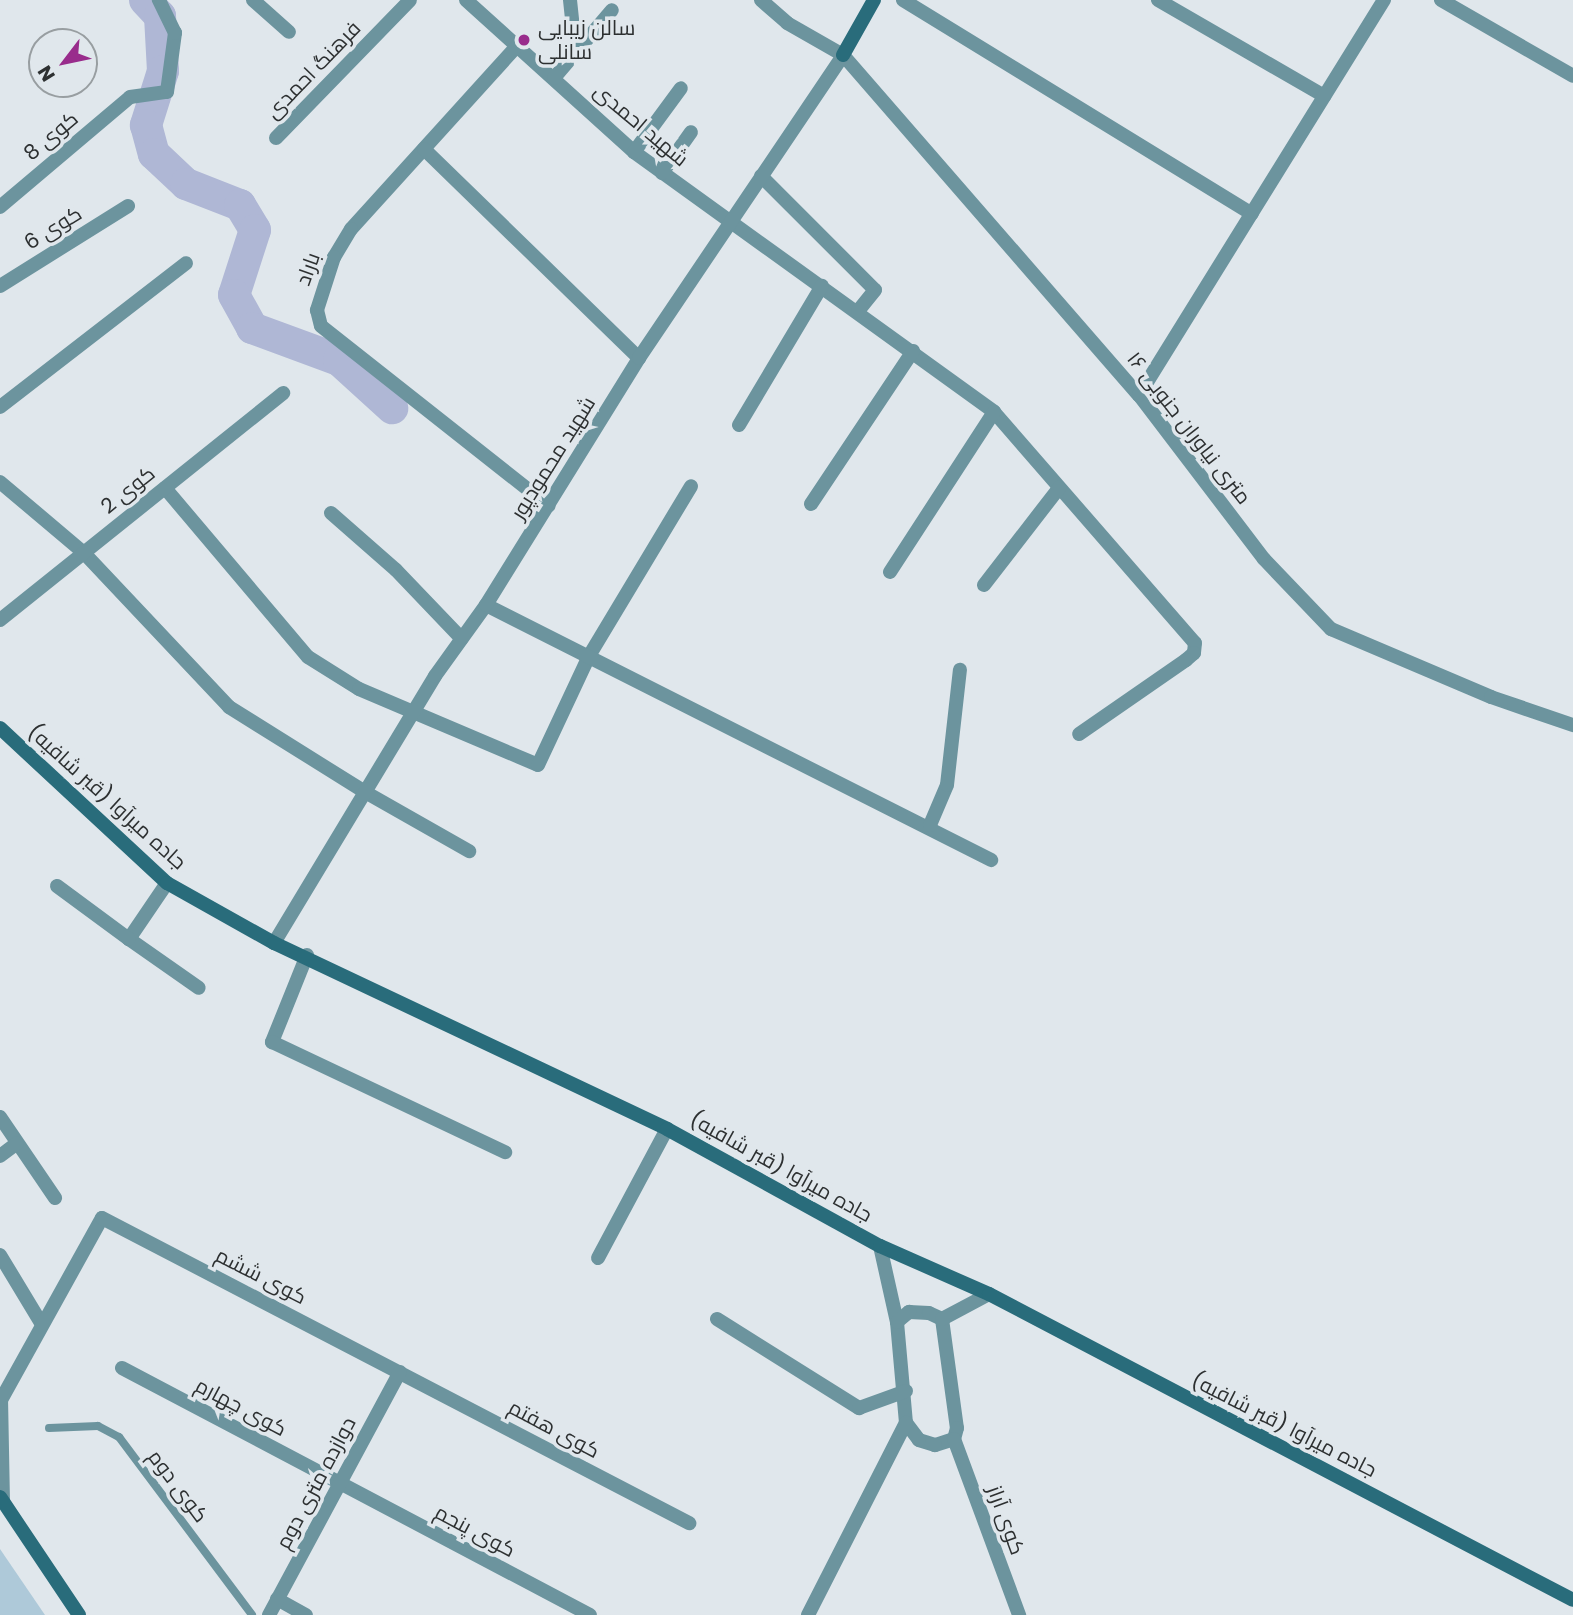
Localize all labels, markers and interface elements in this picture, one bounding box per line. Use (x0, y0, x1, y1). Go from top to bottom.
place label: سالن زیبایی سانلی (538, 15, 635, 65)
street label: فرهنگ احمدی (260, 16, 366, 124)
north arrow (28, 28, 98, 98)
marker: سالن زیبایی سانلی (516, 32, 532, 48)
text: N (31, 60, 62, 87)
street label: شهید احمدی (589, 78, 693, 172)
street label: کوی 8 (19, 106, 83, 166)
street label: کوی 6 (20, 201, 86, 255)
street label: باراد (290, 249, 326, 289)
street label: ۱۶ متری نیاوران جنوبی (1122, 347, 1256, 509)
street label: شهید محمودپور (505, 392, 601, 524)
street label: کوی 2 (96, 461, 160, 519)
street label: جاده میرآوا (قبر شافیه) (23, 719, 191, 875)
street label: جاده میرآوا (قبر شافیه) (685, 1106, 877, 1228)
street label: کوی ششم (211, 1242, 311, 1310)
street label: جاده میرآوا (قبر شافیه) (1187, 1367, 1381, 1483)
street label: کوی چهارم (191, 1372, 291, 1442)
street label: کوی هفتم (504, 1394, 604, 1464)
street label: دوازده متری دوم (271, 1413, 361, 1553)
street label: کوی دوم (143, 1445, 213, 1527)
street label: کوی آراز (982, 1482, 1030, 1558)
street label: کوی پنجم (430, 1499, 520, 1563)

